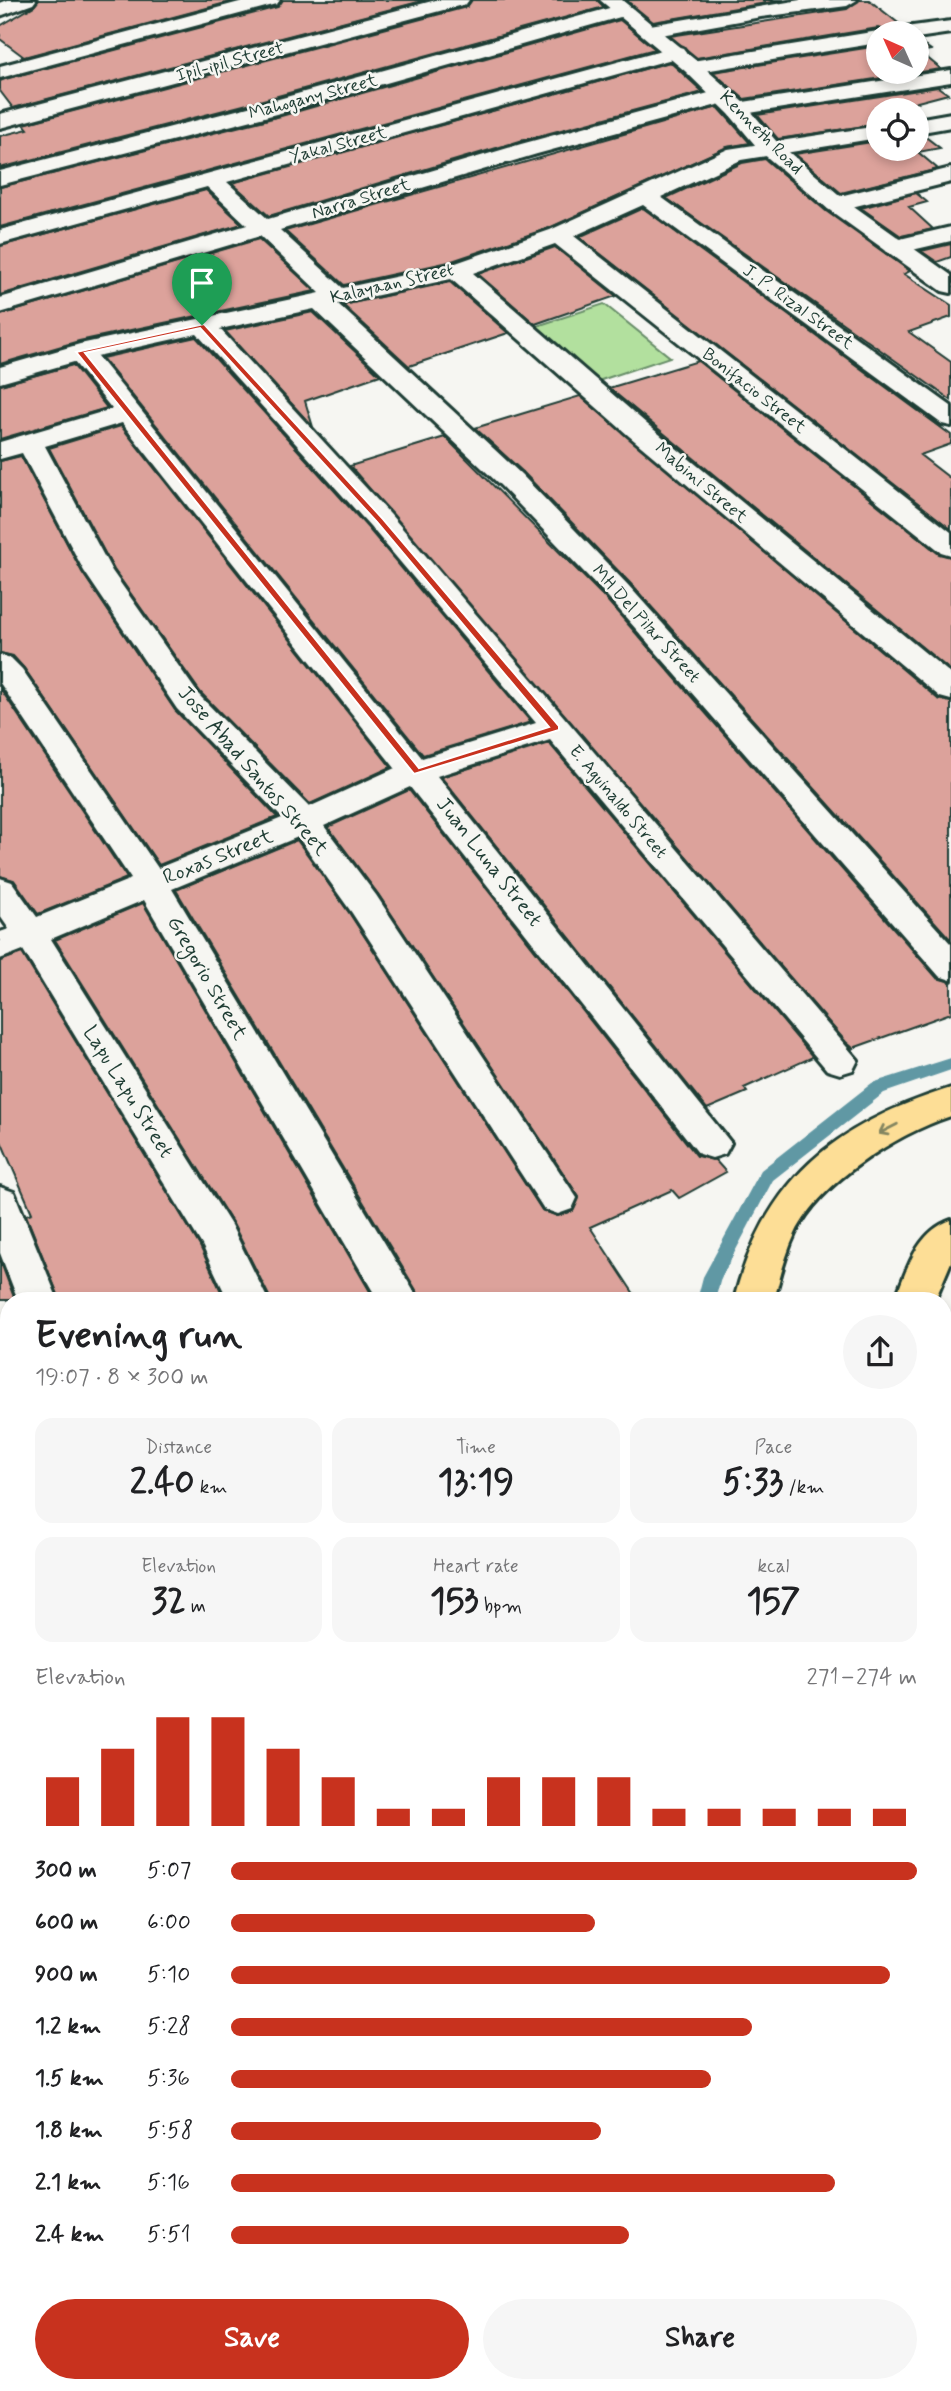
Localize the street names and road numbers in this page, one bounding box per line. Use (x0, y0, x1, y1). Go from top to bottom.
street label: Ipil-ipil Street (173, 36, 287, 88)
street label: Mahogany Street (246, 68, 380, 126)
street label: Kenneth Road (714, 86, 808, 180)
street label: Yakal Street (287, 120, 390, 170)
street label: Narra Street (309, 173, 414, 225)
street label: Kalayaan Street (328, 258, 456, 310)
street label: J. P. Rizal Street (738, 259, 859, 356)
street label: Bonifacio Street (697, 343, 811, 440)
street label: Mabini Street (649, 437, 753, 529)
street label: MH Del Pilar Street (586, 560, 706, 689)
street label: Jose Abad Santos Street (171, 680, 335, 863)
street label: E. Aguinaldo Street (563, 740, 673, 864)
street label: Juan Luna Street (430, 791, 549, 933)
street label: Roxas Street (159, 822, 278, 892)
street label: Gregorio Street (159, 911, 254, 1046)
street label: Lapu Lapu Street (76, 1020, 180, 1164)

